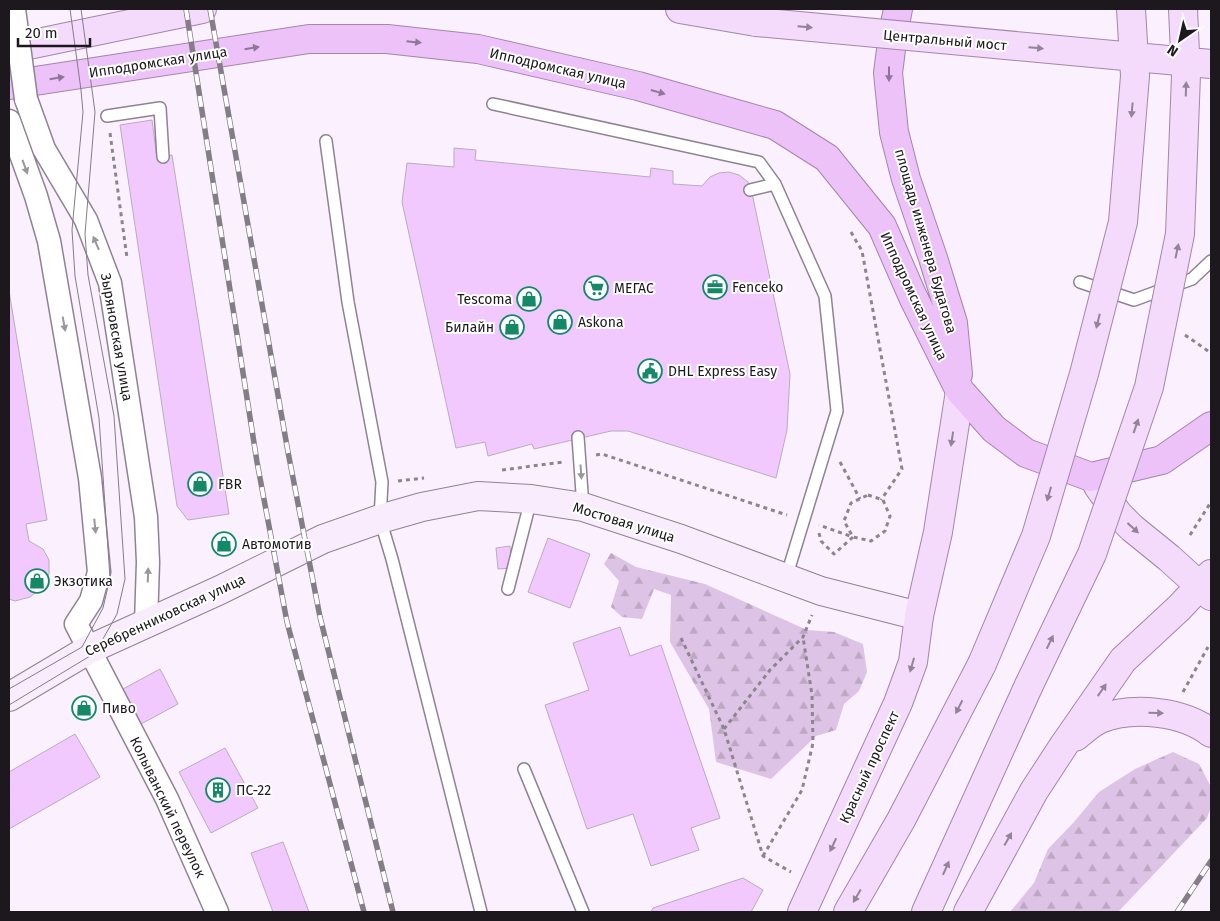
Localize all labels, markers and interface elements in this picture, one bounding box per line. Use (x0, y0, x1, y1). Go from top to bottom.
scale bar (18, 15, 90, 47)
north arrow (1155, 15, 1205, 65)
one-way arrow (797, 23, 813, 31)
text: 20 m (25, 24, 58, 42)
street label: Центральный мост (882, 27, 1008, 54)
one-way arrow (406, 38, 422, 46)
text: N (1164, 41, 1182, 60)
street label: Ипподромская улица (88, 43, 228, 82)
one-way arrow (244, 43, 260, 51)
one-way arrow (1028, 44, 1044, 52)
street label: Ипподромская улица (488, 45, 628, 92)
one-way arrow (885, 66, 893, 82)
one-way arrow (49, 73, 65, 81)
one-way arrow (1182, 81, 1190, 97)
one-way arrow (651, 88, 666, 96)
one-way arrow (1128, 102, 1136, 118)
street label: площадь инженера Будагова (891, 147, 960, 335)
one-way arrow (22, 159, 29, 174)
street label: Ипподромская улица (876, 229, 951, 363)
one-way arrow (91, 236, 99, 250)
one-way arrow (1173, 243, 1181, 259)
street label: Зыряновская улица (97, 272, 136, 402)
office icon: Fenceko (702, 274, 728, 300)
supermarket icon: МЕГАС (583, 275, 609, 301)
place label: Fenceko (732, 279, 783, 296)
place label: МЕГАС (614, 280, 654, 297)
shop icon: Tescoma (516, 286, 542, 312)
place label: Tescoma (457, 291, 512, 308)
shop icon: Askona (547, 309, 573, 335)
shop icon: Билайн (499, 314, 525, 340)
place label: Askona (578, 314, 624, 331)
one-way arrow (1094, 314, 1102, 329)
one-way arrow (60, 317, 68, 333)
place label: Билайн (445, 319, 494, 336)
public building icon: DHL Express Easy (637, 358, 663, 384)
place label: DHL Express Easy (668, 363, 777, 380)
one-way arrow (1132, 418, 1140, 433)
one-way arrow (948, 432, 956, 448)
one-way arrow (577, 464, 585, 480)
shop icon: FBR (187, 471, 213, 497)
place label: FBR (218, 476, 242, 493)
one-way arrow (1044, 487, 1052, 502)
street label: Мостовая улица (571, 499, 677, 546)
one-way arrow (91, 519, 99, 535)
one-way arrow (1126, 522, 1138, 534)
shop icon: Автомотив (211, 531, 237, 557)
place label: Автомотив (242, 536, 312, 553)
one-way arrow (144, 567, 152, 583)
shop icon: Экзотика (24, 568, 50, 594)
street label: Серебренниковская улица (82, 571, 248, 660)
place label: Экзотика (54, 573, 113, 590)
one-way arrow (1046, 634, 1054, 649)
one-way arrow (907, 657, 915, 672)
one-way arrow (1097, 684, 1107, 697)
shop icon: Пиво (71, 695, 97, 721)
place label: Пиво (102, 700, 136, 717)
one-way arrow (955, 700, 963, 715)
street label: Красный проспект (836, 708, 903, 826)
one-way arrow (1148, 710, 1164, 718)
street label: Колыванский переулок (126, 734, 209, 881)
building icon: ПС-22 (205, 777, 231, 803)
place label: ПС-22 (236, 782, 271, 799)
one-way arrow (1004, 832, 1012, 846)
one-way arrow (829, 838, 837, 852)
one-way arrow (942, 861, 950, 875)
one-way arrow (852, 890, 861, 903)

